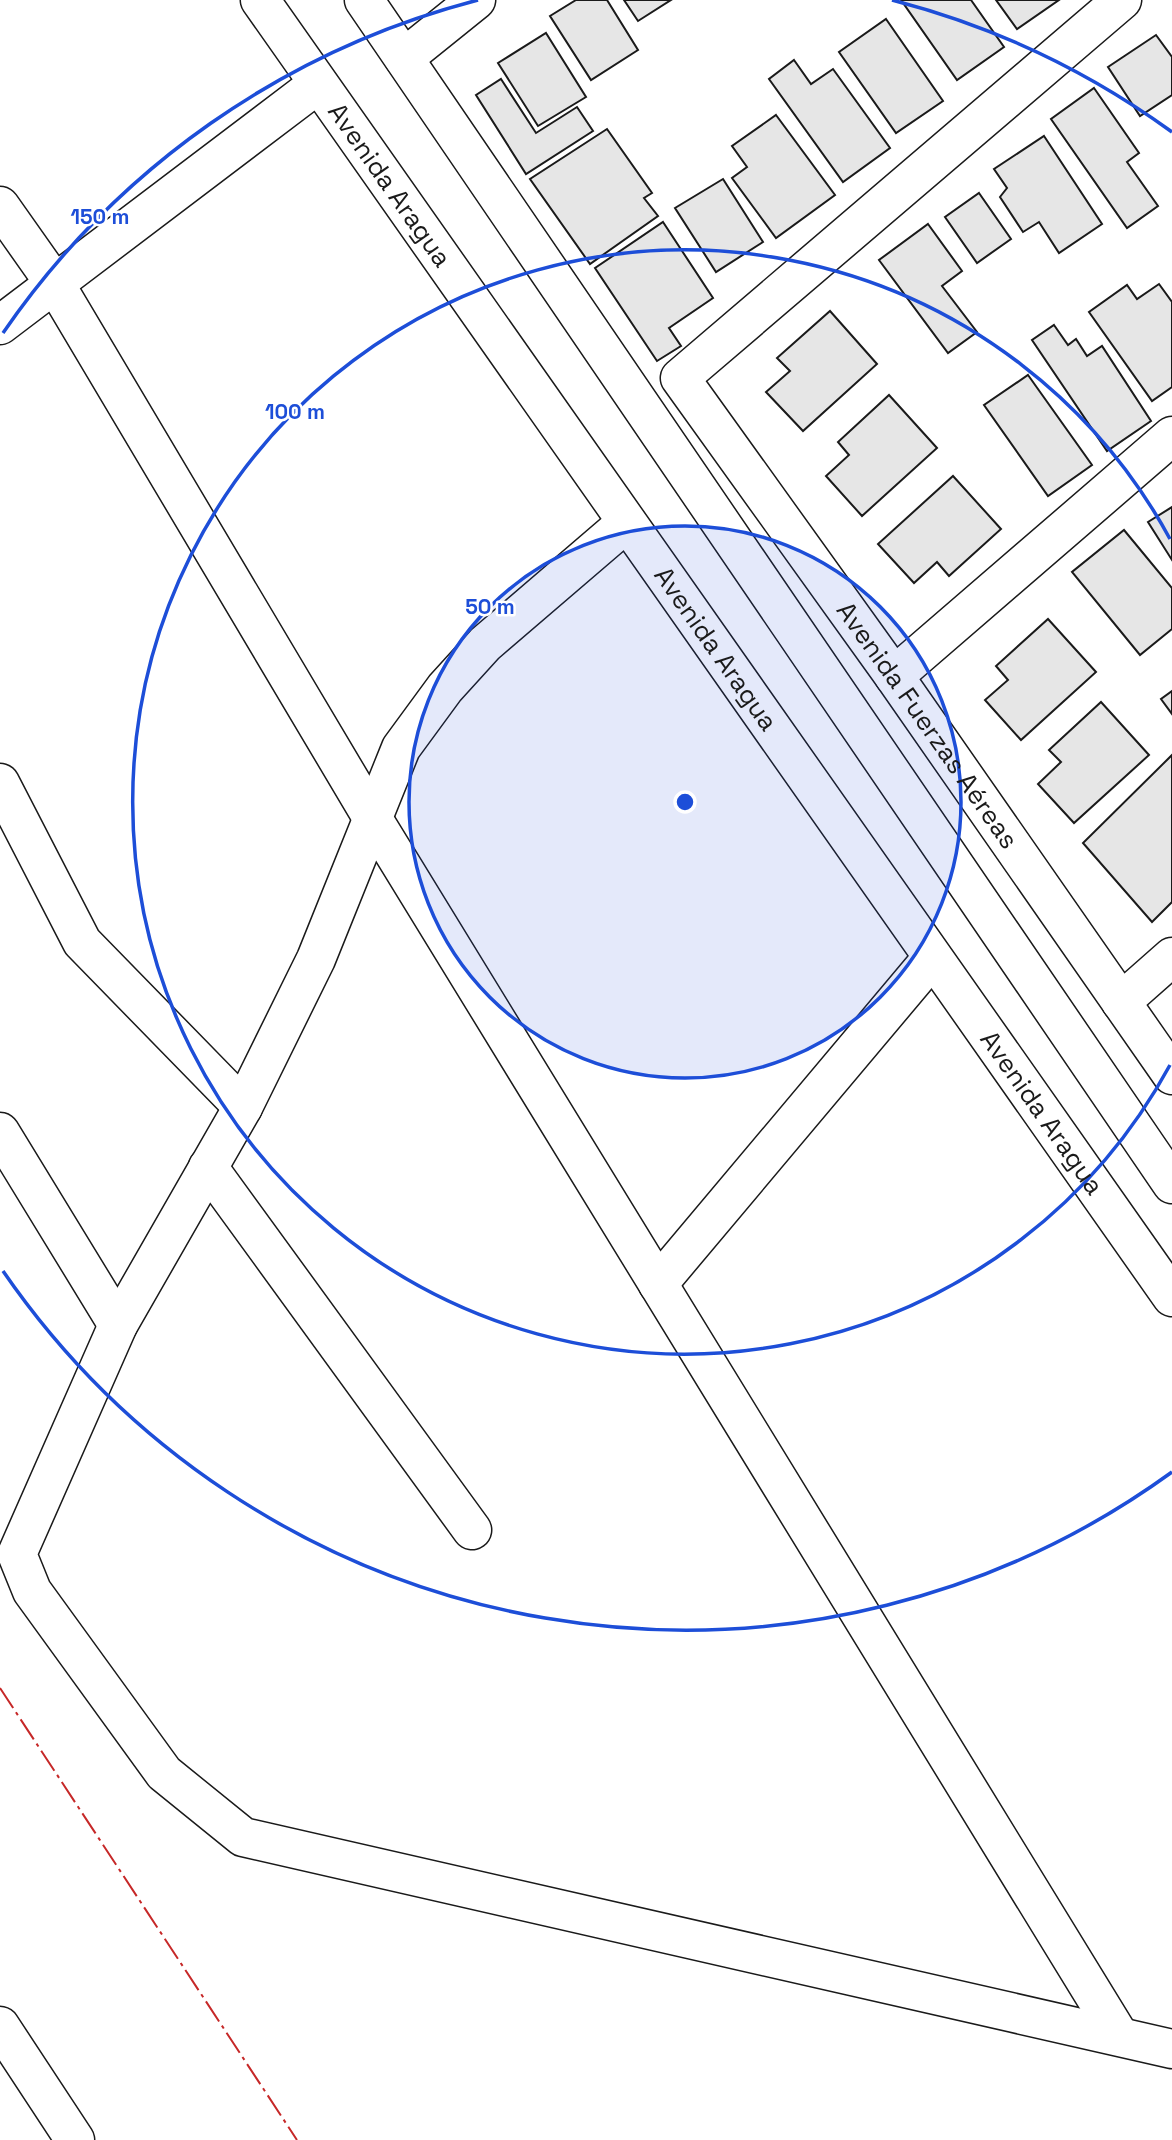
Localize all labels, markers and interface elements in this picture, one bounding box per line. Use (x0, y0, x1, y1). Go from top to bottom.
street label: Avenida Aragua (321, 96, 459, 274)
text: 150 m (71, 203, 129, 230)
text: 100 m (265, 398, 325, 425)
street label: Avenida Aragua (647, 560, 786, 737)
text: 50 m (465, 593, 515, 620)
street label: Avenida Fuerzas Aéreas (829, 595, 1026, 855)
centre of rings (673, 790, 697, 814)
street label: Avenida Aragua (973, 1024, 1112, 1201)

